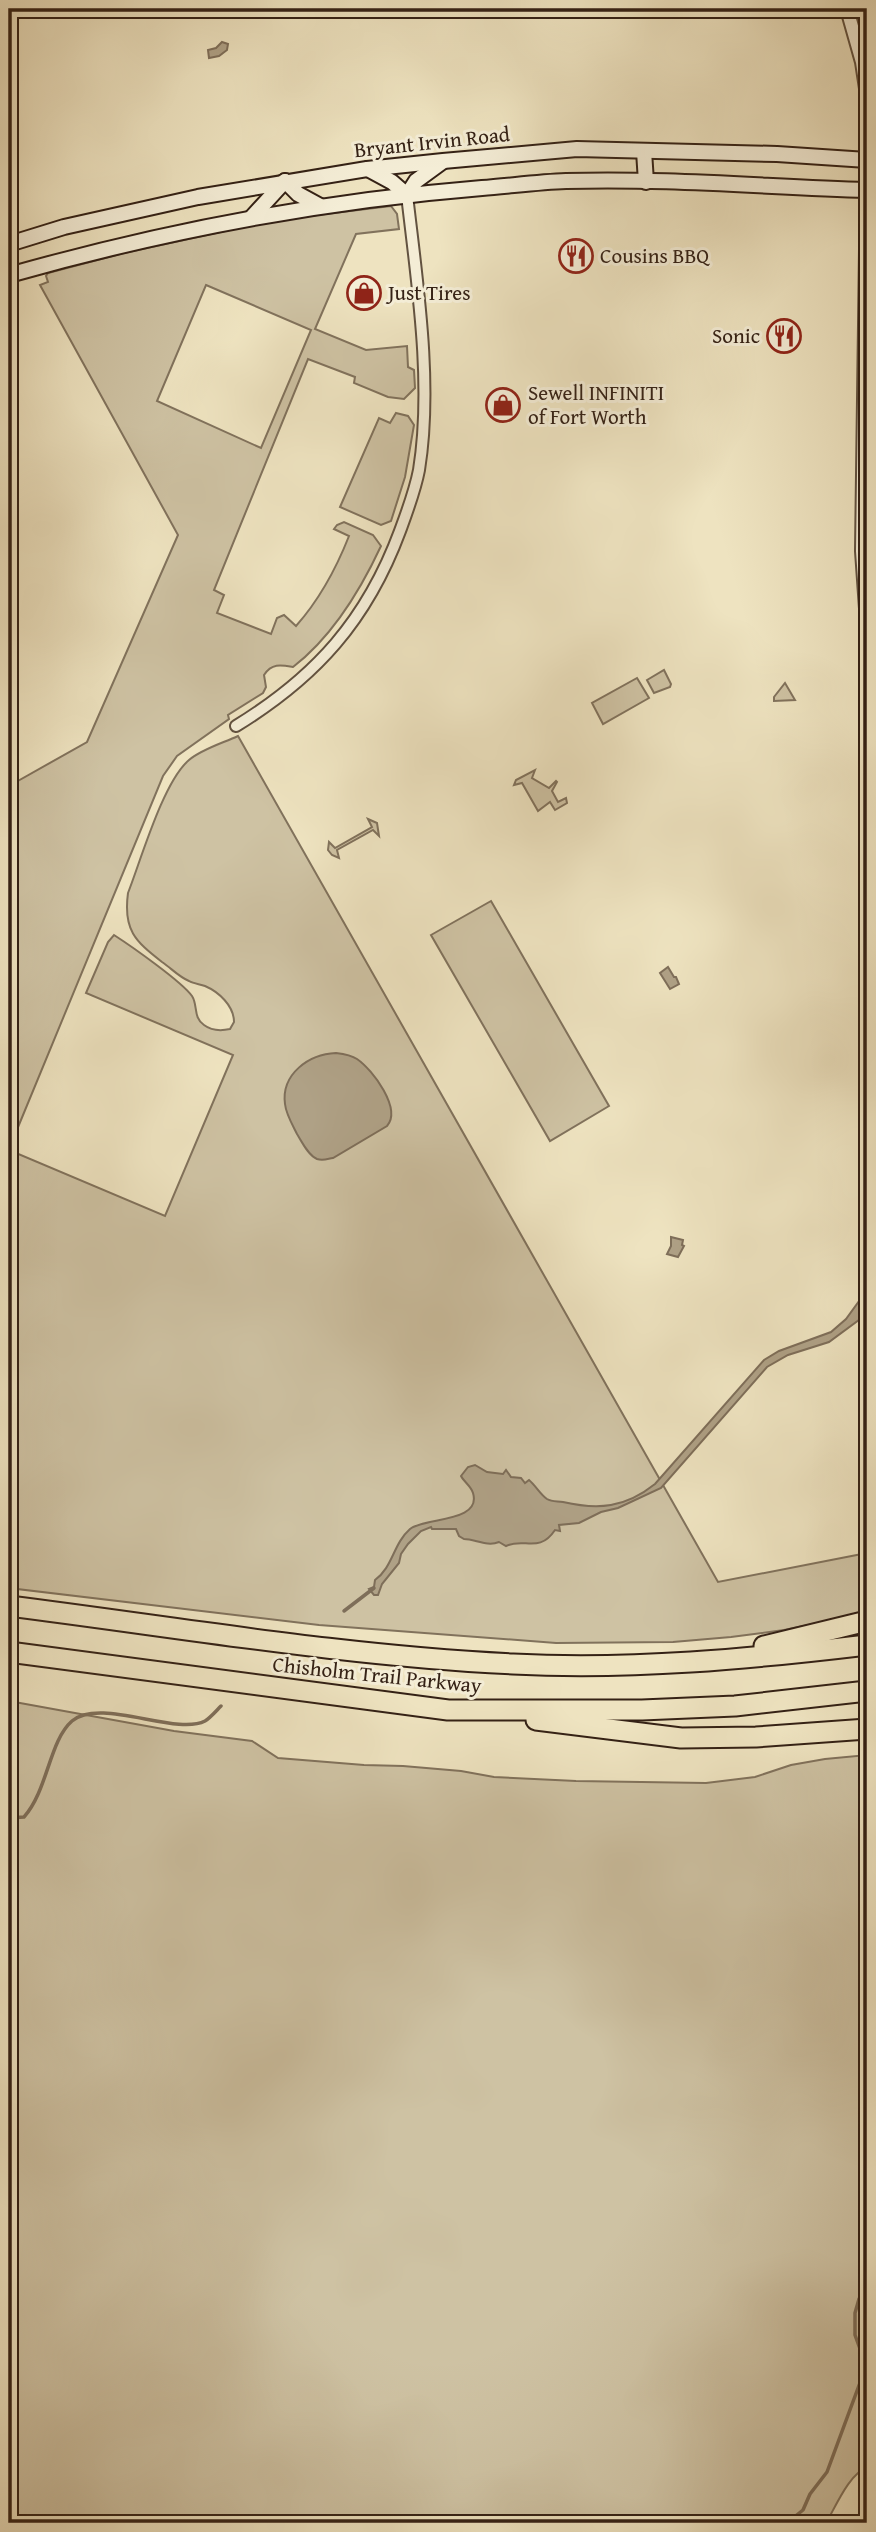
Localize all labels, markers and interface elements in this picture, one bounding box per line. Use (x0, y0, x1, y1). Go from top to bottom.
street label: Bryant Irvin Road (353, 118, 512, 165)
restaurant icon: Cousins BBQ (557, 237, 595, 275)
place label: Cousins BBQ (600, 240, 710, 271)
shop icon: Just Tires (345, 274, 383, 312)
place label: Just Tires (385, 277, 471, 308)
restaurant icon: Sonic (765, 317, 803, 355)
place label: Sonic (712, 320, 760, 351)
place label: Sewell INFINITI of Fort Worth (528, 377, 664, 432)
shop icon: Sewell INFINITI of Fort Worth (484, 386, 522, 424)
street label: Chisholm Trail Parkway (271, 1648, 483, 1701)

